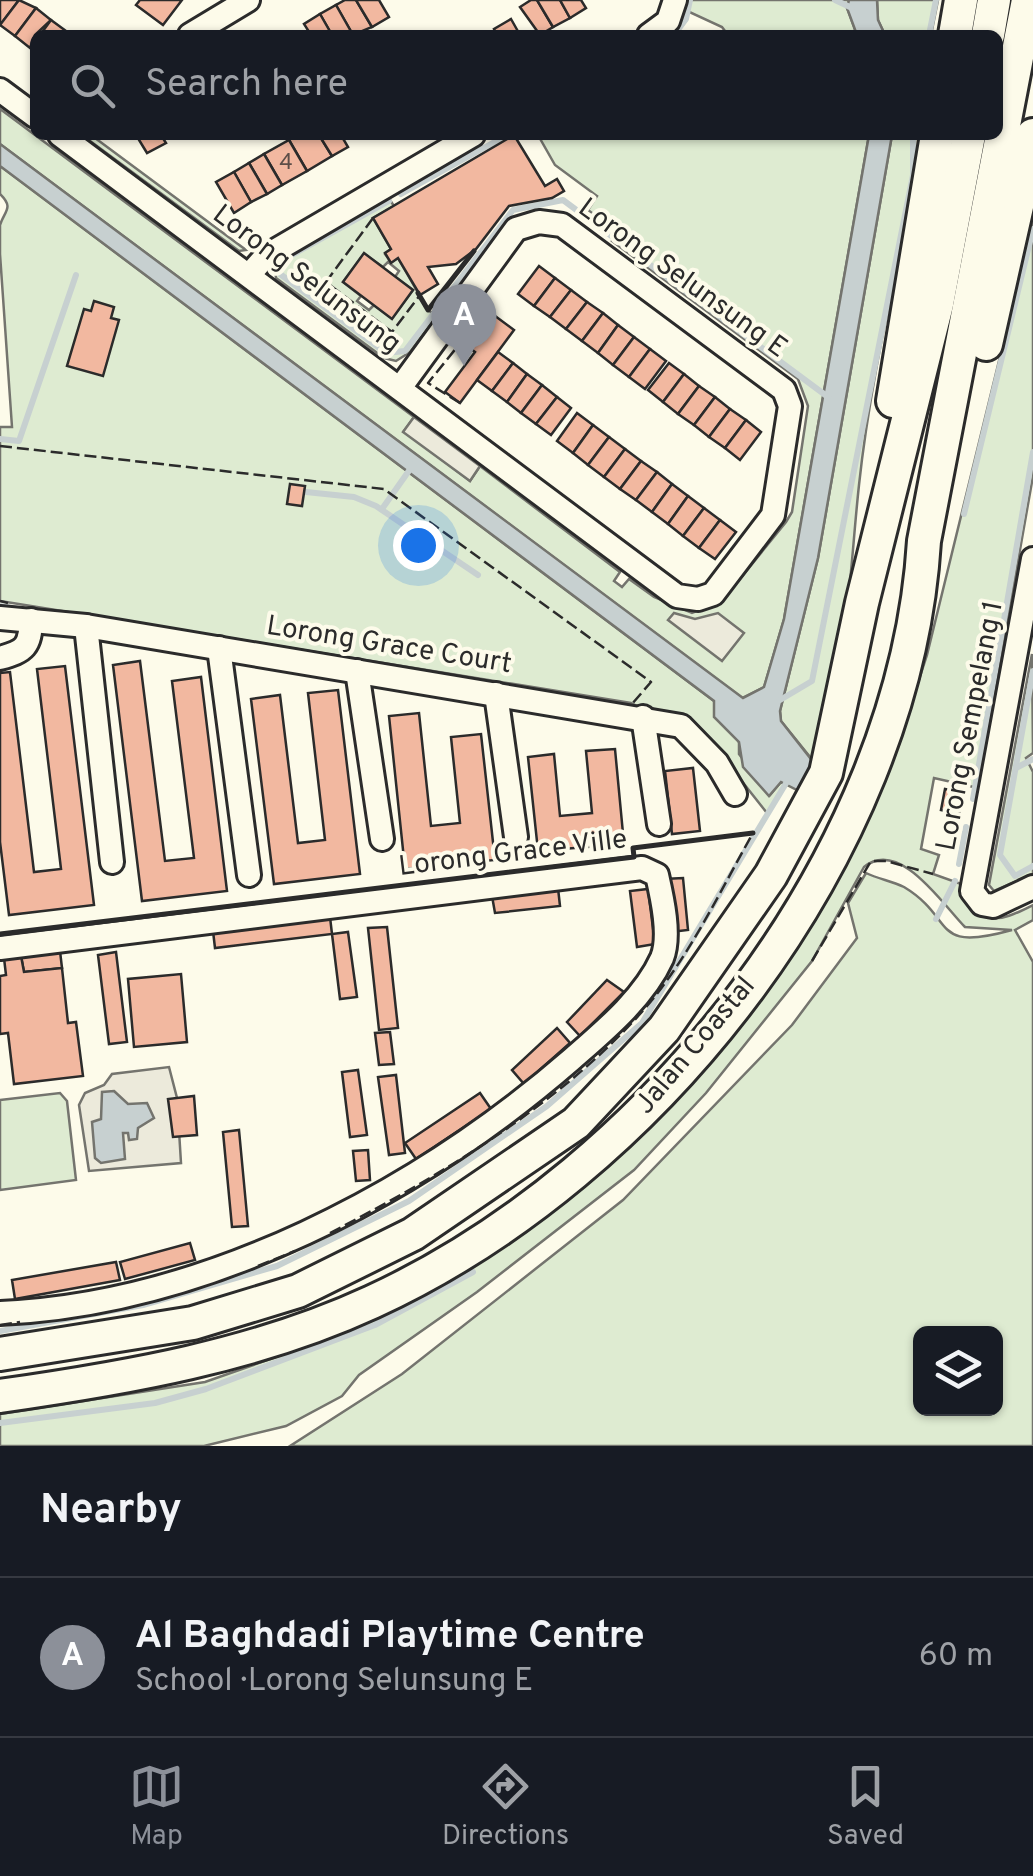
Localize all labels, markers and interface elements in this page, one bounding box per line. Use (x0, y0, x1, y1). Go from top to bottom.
search box (30, 30, 1003, 140)
icon: search (65, 58, 120, 113)
text: Search here (145, 61, 348, 110)
house number: 4 (279, 150, 293, 177)
street label: Lorong Selunsung E (570, 191, 794, 367)
street label: Lorong Selunsung (205, 197, 407, 363)
pin: A (432, 284, 496, 366)
your location (393, 520, 444, 571)
street label: Lorong Sempelang 1 (929, 598, 1013, 854)
street label: Lorong Grace Court (264, 609, 514, 683)
street label: Lorong Grace Ville (397, 822, 629, 886)
street label: Jalan Coastal (628, 970, 764, 1122)
map controls (913, 1326, 1003, 1416)
button: layers (913, 1326, 1003, 1416)
text: Nearby (40, 1485, 182, 1538)
text: Al Baghdadi Playtime Centre (135, 1613, 645, 1662)
text: A (61, 1637, 84, 1677)
text: 60 m (919, 1637, 993, 1677)
text: School · Lorong Selunsung E (135, 1662, 533, 1702)
tab: Map (129, 1759, 184, 1855)
tab: Directions (442, 1759, 569, 1855)
tab: Saved (827, 1759, 904, 1855)

